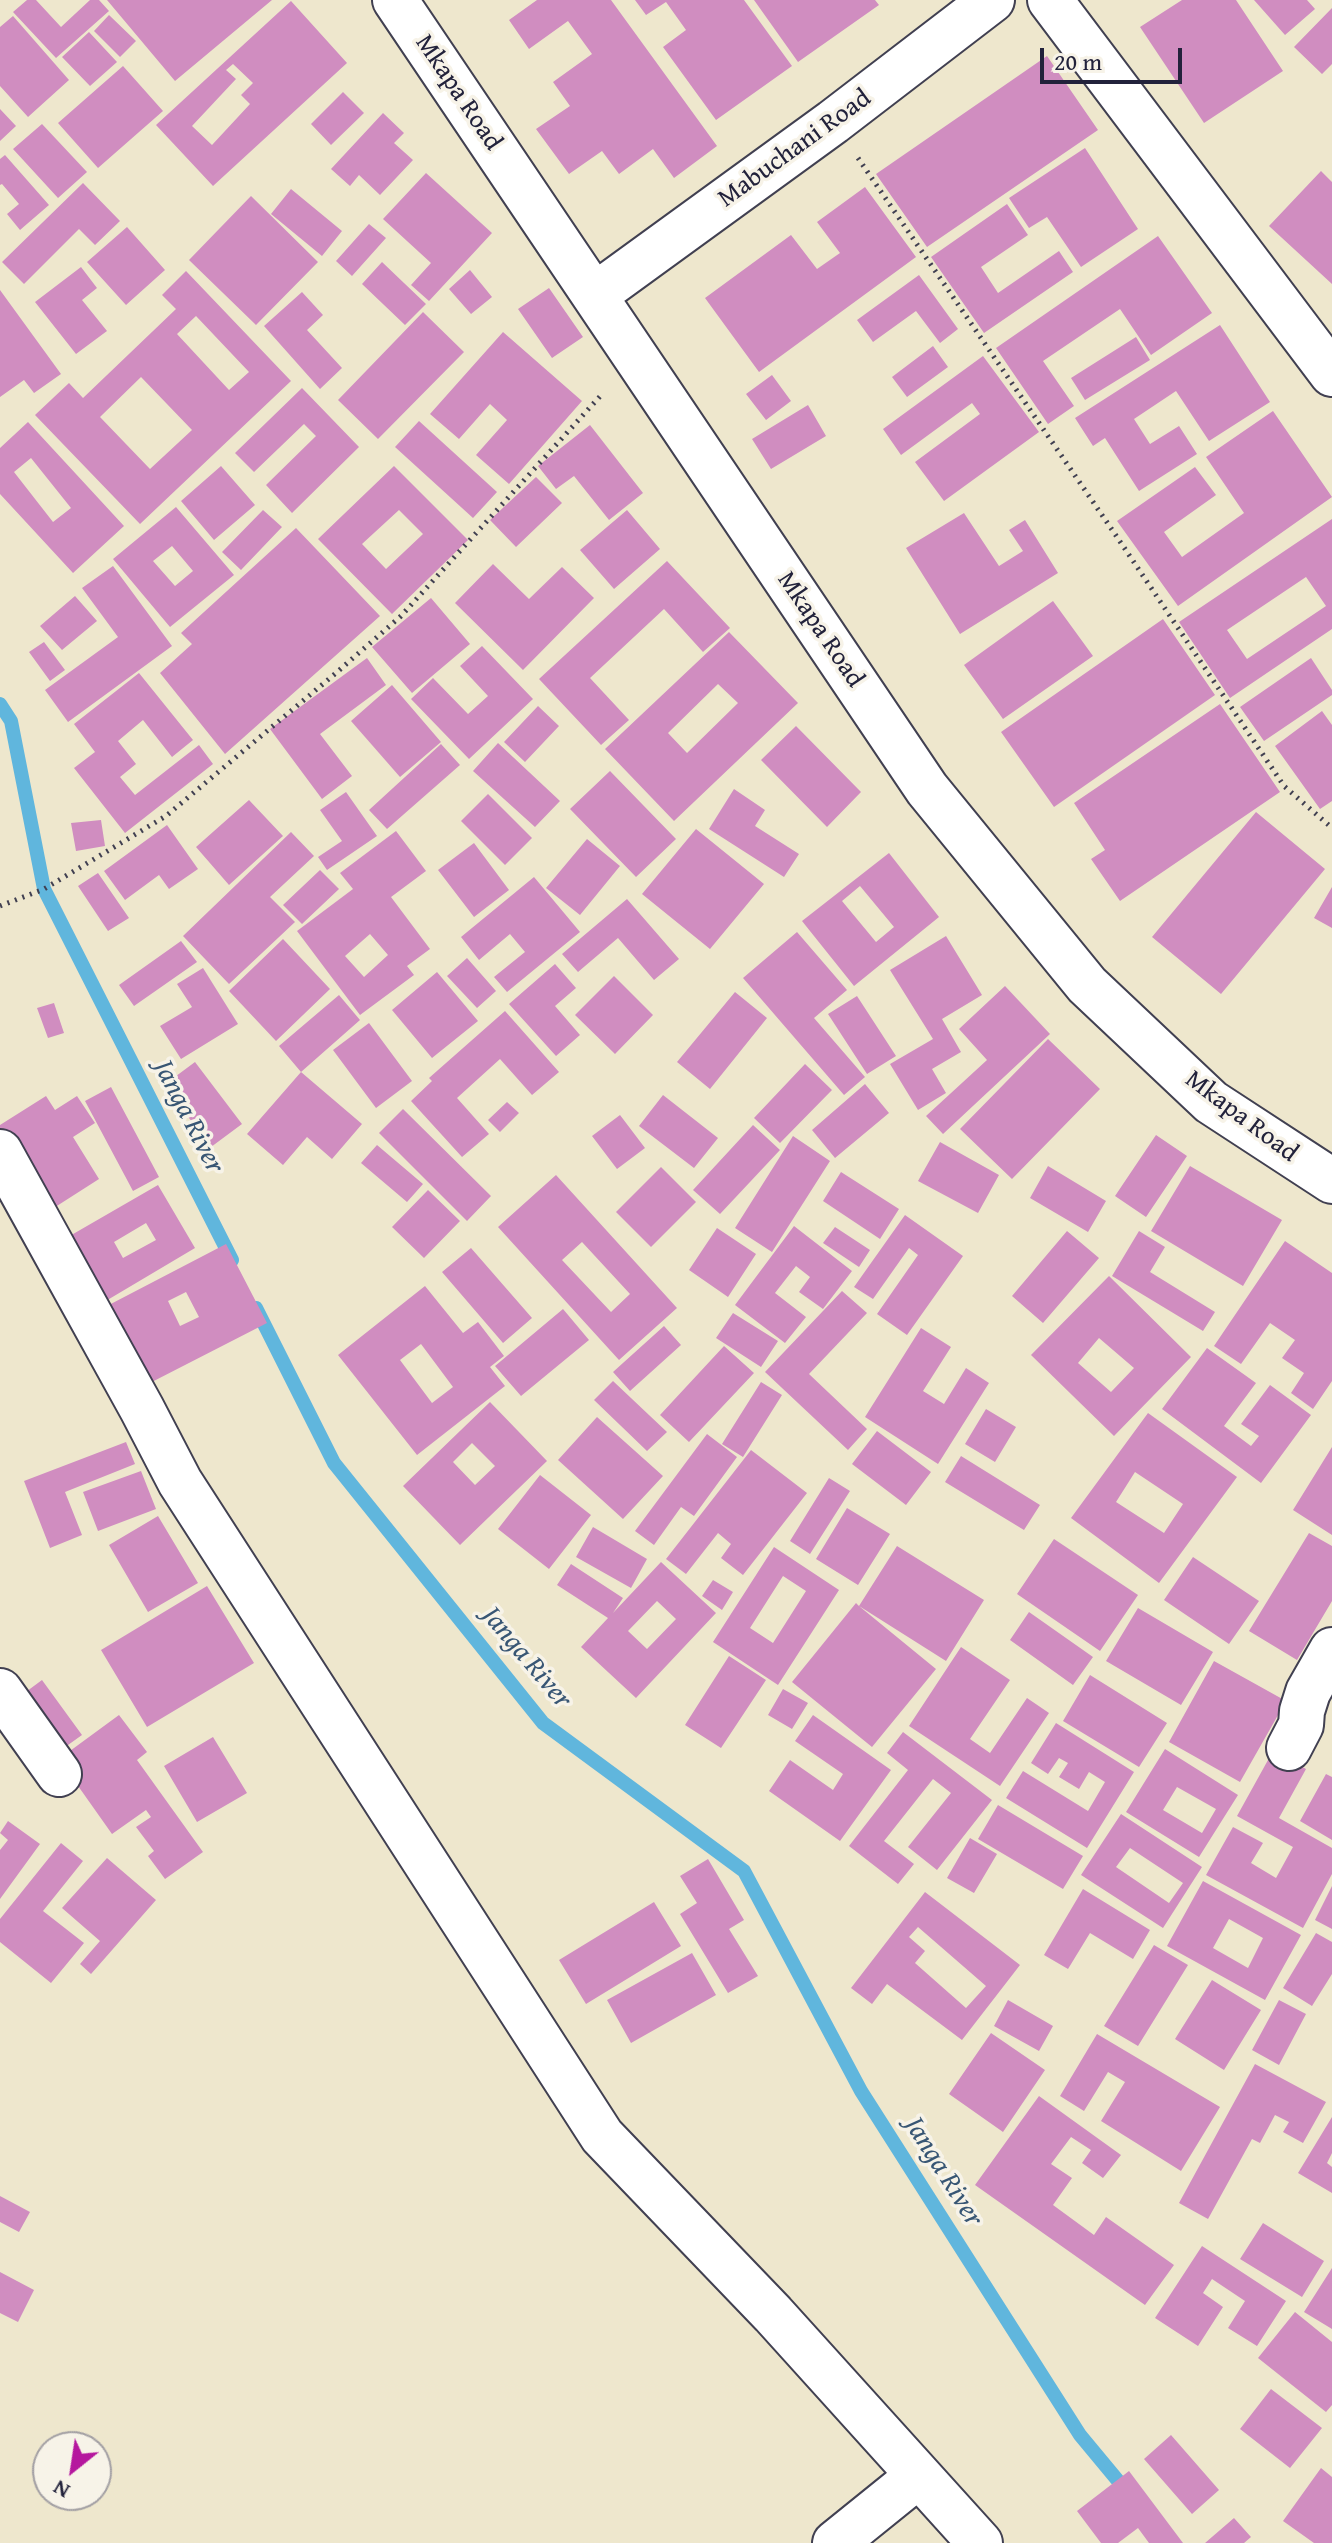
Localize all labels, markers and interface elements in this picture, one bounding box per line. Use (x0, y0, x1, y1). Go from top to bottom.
street label: Mkapa Road (408, 29, 508, 157)
scale bar (1044, 32, 1186, 82)
text: 20 m (1054, 44, 1102, 79)
street label: Mabuchani Road (713, 83, 877, 215)
street label: Mkapa Road (770, 566, 870, 694)
water label: Janga River (145, 1055, 231, 1179)
street label: Mkapa Road (1178, 1064, 1304, 1170)
water label: Janga River (474, 1600, 578, 1716)
water label: Janga River (896, 2111, 990, 2233)
north arrow (32, 2431, 112, 2511)
text: N (47, 2473, 75, 2508)

